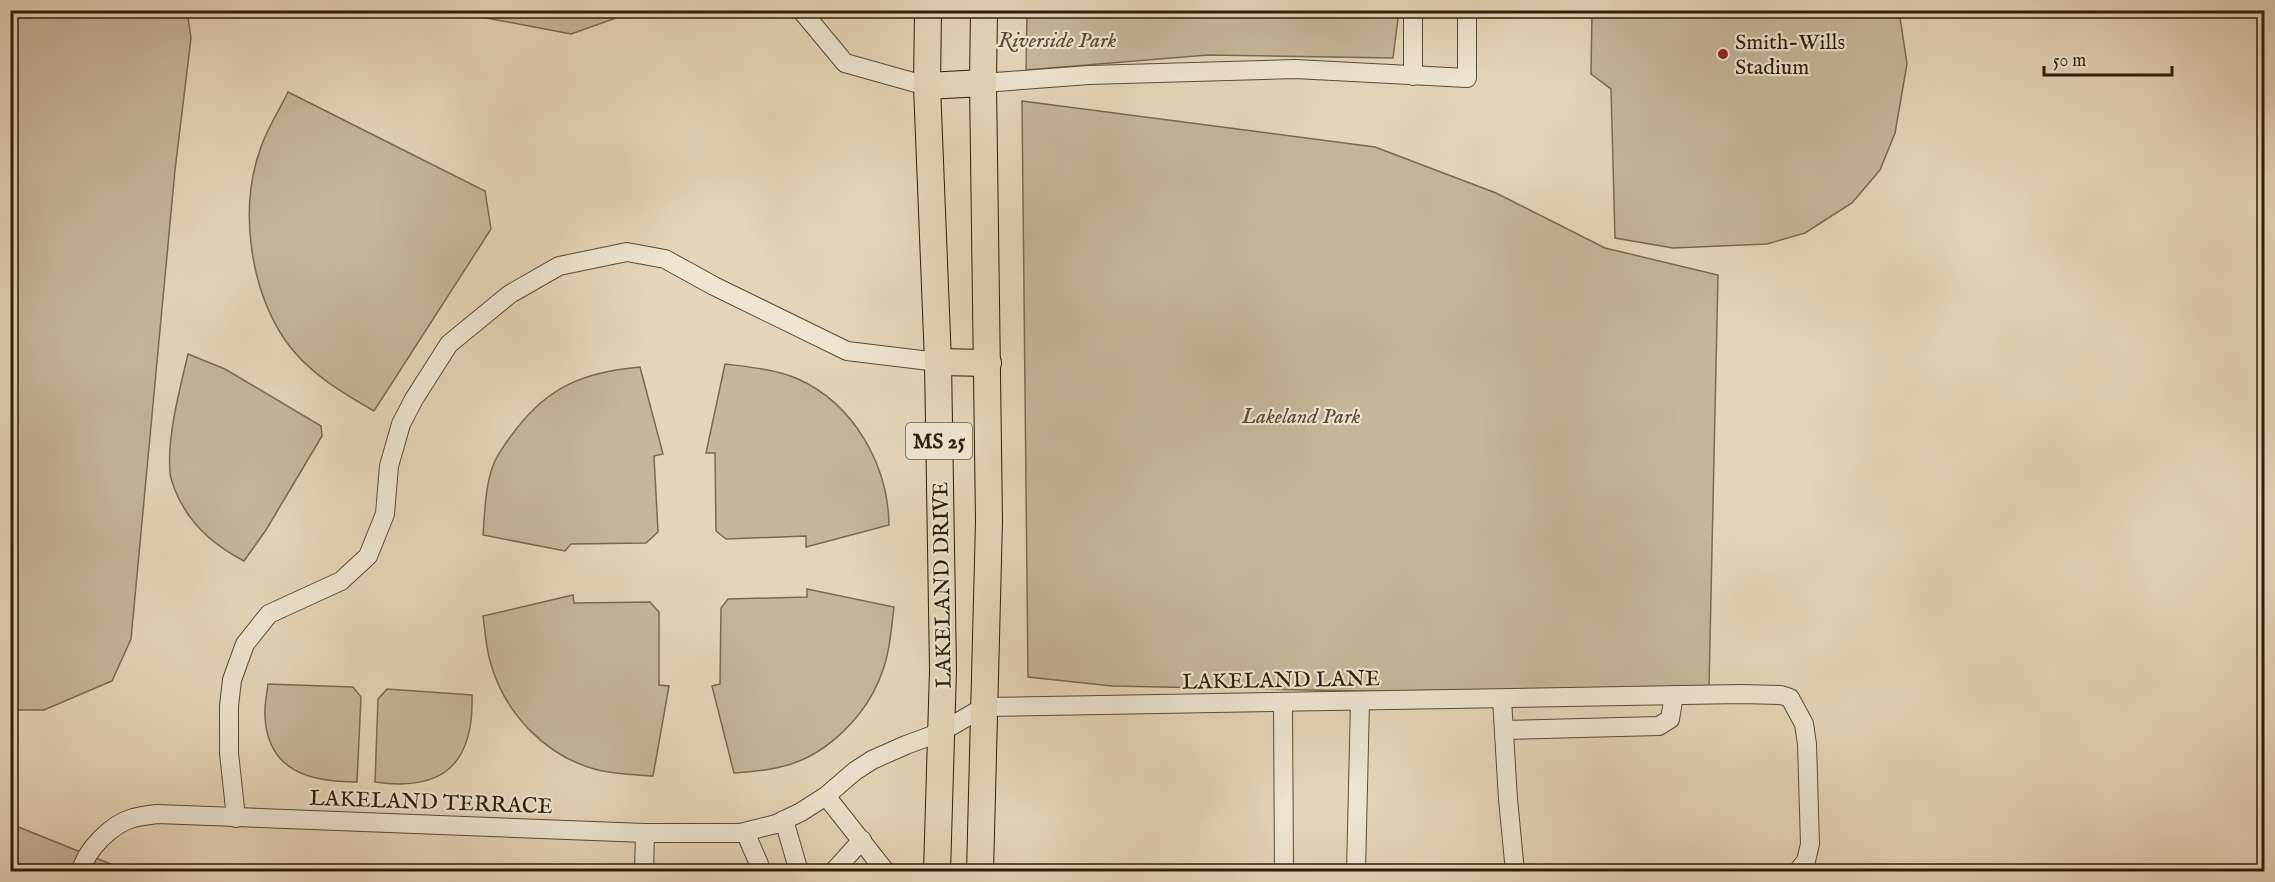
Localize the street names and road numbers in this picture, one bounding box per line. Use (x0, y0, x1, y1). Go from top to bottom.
road number: MS 25 (906, 423, 972, 459)
street label: LAKELAND DRIVE (927, 481, 959, 689)
street label: LAKELAND LANE (1182, 665, 1380, 697)
street label: LAKELAND TERRACE (309, 785, 553, 821)

